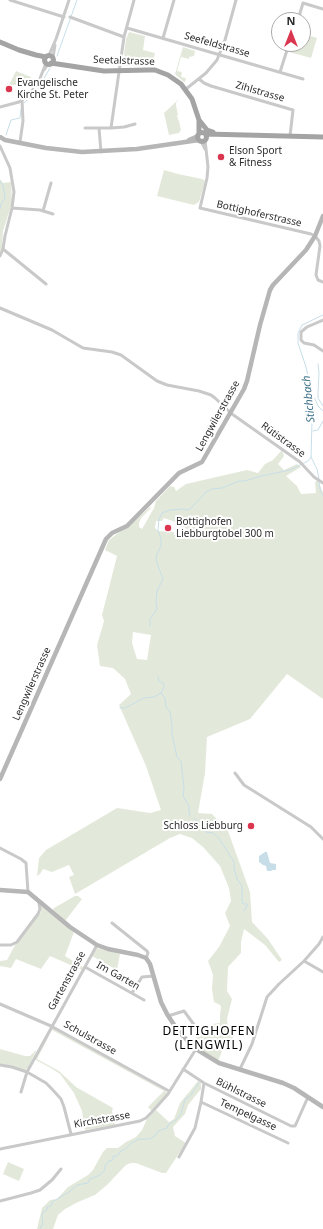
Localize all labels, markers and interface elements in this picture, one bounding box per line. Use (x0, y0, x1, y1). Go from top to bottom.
north arrow (271, 12, 311, 52)
text: N (287, 13, 295, 28)
street label: Seefeldstrasse (183, 30, 251, 60)
street label: Seetalstrasse (93, 54, 155, 68)
place label: Evangelische Kirche St. Peter (17, 77, 88, 100)
street label: Zihlstrasse (234, 79, 286, 105)
marker: Evangelische Kirche St. Peter (4, 84, 14, 94)
place label: Elson Sport & Fitness (229, 145, 282, 168)
marker: Elson Sport & Fitness (216, 152, 226, 162)
street label: Bottighoferstrasse (215, 198, 303, 230)
water label: Stichbach (300, 375, 318, 423)
street label: Lengwilerstrasse (194, 378, 242, 454)
street label: Rütistrasse (259, 420, 307, 460)
place label: Bottighofen Liebburgtobel 300 m (176, 516, 274, 540)
marker: Bottighofen Liebburgtobel 300 m (163, 523, 173, 533)
street label: Lengwilerstrasse (10, 645, 54, 723)
place label: Schloss Liebburg (164, 820, 243, 832)
marker: Schloss Liebburg (246, 821, 256, 831)
street label: Gartenstrasse (46, 949, 88, 1013)
street label: Im Garten (94, 959, 142, 993)
street label: Schulstrasse (62, 1019, 118, 1057)
district label: DETTIGHOFEN (LENGWIL) (162, 1025, 256, 1053)
street label: Bühlstrasse (214, 1076, 268, 1110)
street label: Tempelgasse (218, 1097, 278, 1133)
street label: Kirchstrasse (73, 1109, 131, 1131)

